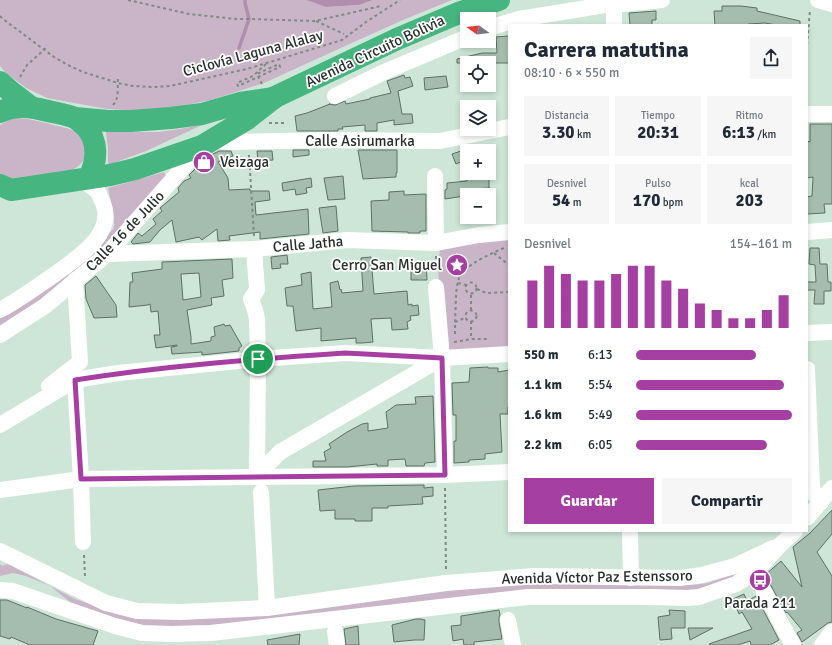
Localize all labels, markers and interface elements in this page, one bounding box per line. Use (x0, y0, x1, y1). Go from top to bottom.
street label: Avenida Circuito Bolivia (303, 11, 447, 91)
north arrow (460, 12, 496, 48)
map controls (460, 12, 496, 224)
street label: Ciclovía Laguna Alalay (181, 26, 325, 80)
text: Carrera matutina (524, 36, 689, 63)
button: share (750, 37, 792, 79)
button: locate (460, 56, 496, 92)
text: 08:10 · 6 × 550 m (524, 65, 619, 81)
button: layers (460, 100, 496, 136)
text: Distancia (545, 109, 589, 122)
text: Tiempo (641, 109, 675, 122)
text: Ritmo (735, 109, 763, 122)
text: 3.30 (542, 122, 575, 143)
text: 20:31 (637, 122, 679, 143)
text: 6:13 (722, 122, 755, 143)
text: km (575, 128, 591, 141)
text: /km (755, 128, 776, 141)
street label: Calle Asirumarka (305, 132, 415, 150)
button: + (460, 144, 496, 180)
shop icon: Veizaga (191, 149, 217, 175)
place label: Veizaga (220, 153, 269, 171)
text: Desnivel (547, 177, 587, 190)
text: Pulso (645, 177, 671, 190)
text: kcal (740, 177, 759, 190)
street label: Calle 16 de Julio (82, 187, 168, 275)
button: − (460, 188, 496, 224)
text: 54 (552, 190, 570, 211)
text: 170 (633, 190, 660, 211)
text: 203 (736, 190, 763, 211)
text: m (570, 196, 581, 209)
text: bpm (660, 196, 683, 209)
street label: Calle Jatha (272, 232, 344, 256)
text: Desnivel (524, 236, 571, 252)
text: 154–161 m (730, 236, 792, 252)
place icon: Cerro San Miguel (444, 252, 470, 278)
place label: Cerro San Miguel (332, 256, 442, 274)
pin (241, 342, 275, 376)
text: 550 m (524, 347, 558, 363)
text: 6:13 (588, 347, 613, 363)
icon: arrive (247, 348, 269, 370)
text: 1.1 km (524, 377, 562, 393)
text: 5:54 (588, 377, 613, 393)
text: 1.6 km (524, 407, 562, 423)
text: 5:49 (588, 407, 613, 423)
text: 2.2 km (524, 437, 562, 453)
text: 6:05 (588, 437, 613, 453)
button: Guardar (524, 478, 654, 524)
button: Compartir (662, 478, 792, 524)
street label: Avenida Víctor Paz Estenssoro (501, 566, 693, 588)
bus stop icon: Parada 211 (747, 567, 773, 593)
place label: Parada 211 (724, 594, 796, 612)

